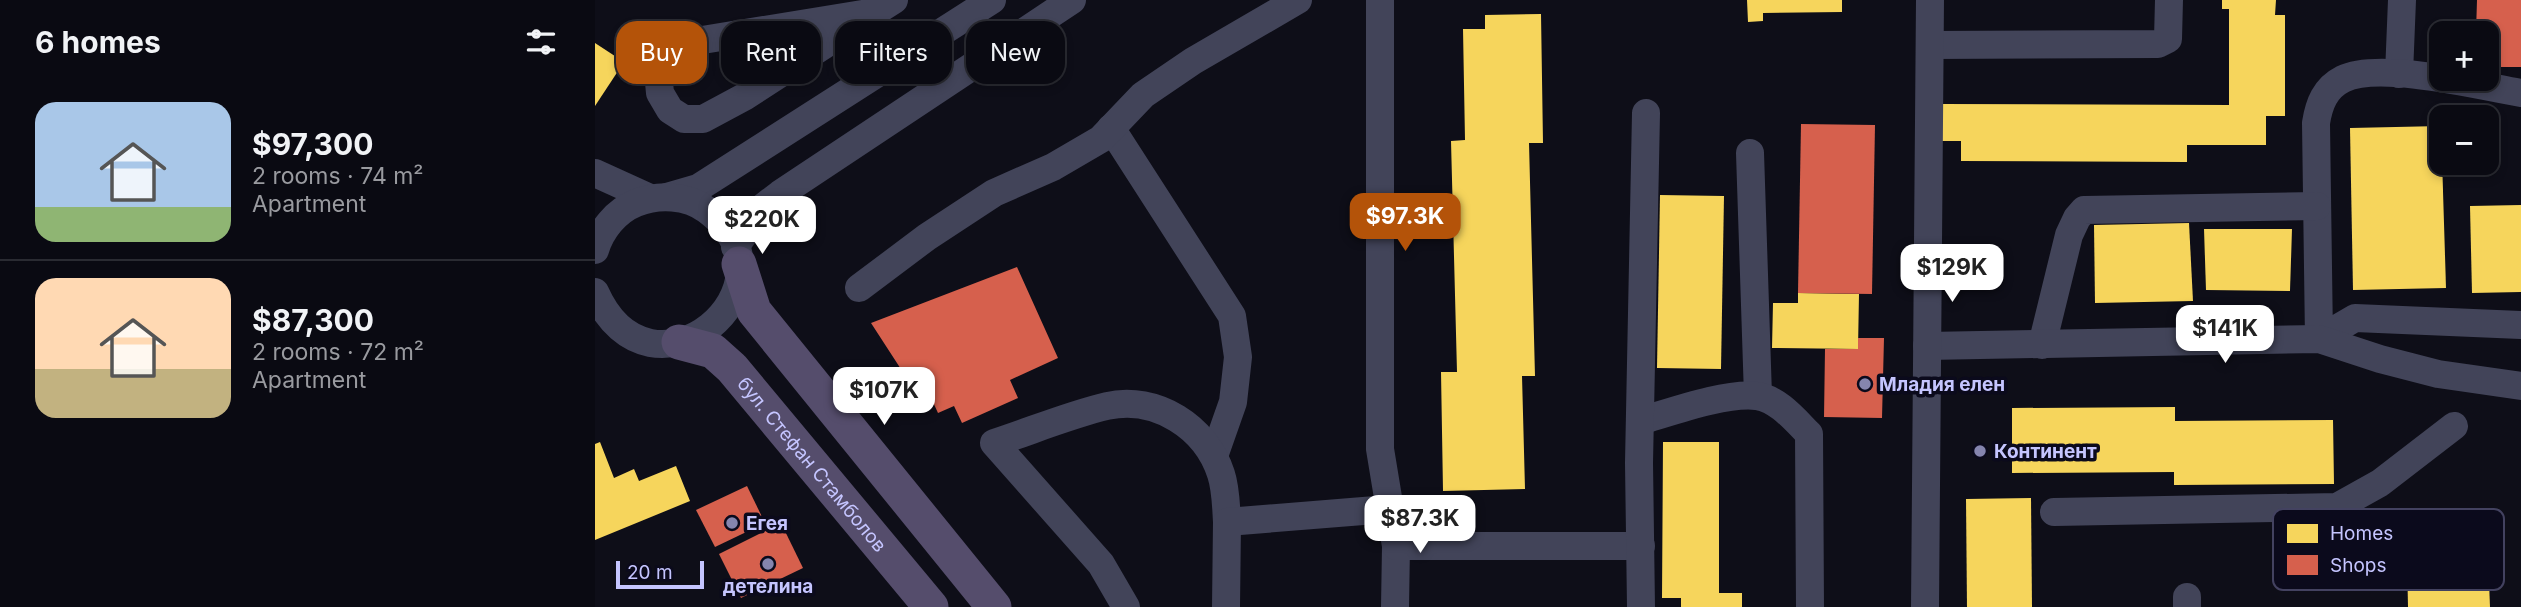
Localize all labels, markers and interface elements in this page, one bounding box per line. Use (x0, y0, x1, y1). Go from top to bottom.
chip: Buy (616, 21, 707, 84)
chip: Rent (721, 21, 821, 84)
chip: Filters (835, 21, 952, 84)
chip: New (966, 21, 1065, 84)
map controls (2429, 21, 2499, 175)
button: + (2429, 21, 2499, 91)
icon: filters (522, 23, 560, 61)
text: 6 homes (35, 24, 161, 60)
button: − (2429, 105, 2499, 175)
text: $97,300 (252, 126, 373, 162)
icon: home (91, 130, 175, 214)
text: 2 rooms · 74 m² (252, 162, 424, 190)
text: Apartment (252, 190, 366, 218)
pin: $97.3K (1348, 194, 1462, 253)
pin: $220K (713, 196, 811, 256)
text: $97.3K (1366, 202, 1444, 230)
text: $220K (724, 205, 800, 233)
pin: $129K (1903, 244, 2001, 304)
text: $129K (1917, 253, 1987, 281)
text: $87,300 (252, 302, 374, 338)
icon: home (91, 306, 175, 390)
pin: $141K (2176, 306, 2274, 365)
text: $141K (2192, 314, 2258, 342)
text: 2 rooms · 72 m² (252, 338, 424, 366)
text: Apartment (252, 366, 366, 394)
pin: $107K (835, 368, 933, 427)
street label: бул. Стефан Стамболов (733, 372, 892, 556)
place label: Младия елен (1879, 373, 2005, 396)
text: $107K (849, 376, 919, 404)
marker: Младия елен (1857, 376, 1873, 392)
place label: Континент (1994, 440, 2097, 463)
marker: Континент (1972, 443, 1988, 459)
pin: $87.3K (1363, 496, 1477, 555)
text: $87.3K (1380, 504, 1460, 532)
legend (2273, 509, 2504, 590)
place label: Егея (746, 512, 788, 535)
marker: Егея (724, 515, 740, 531)
text: Homes (2330, 522, 2393, 545)
text: Shops (2330, 554, 2386, 577)
marker: детелина (760, 556, 776, 572)
scale bar (616, 558, 703, 590)
text: 20 m (627, 561, 673, 584)
place label: детелина (723, 575, 813, 598)

